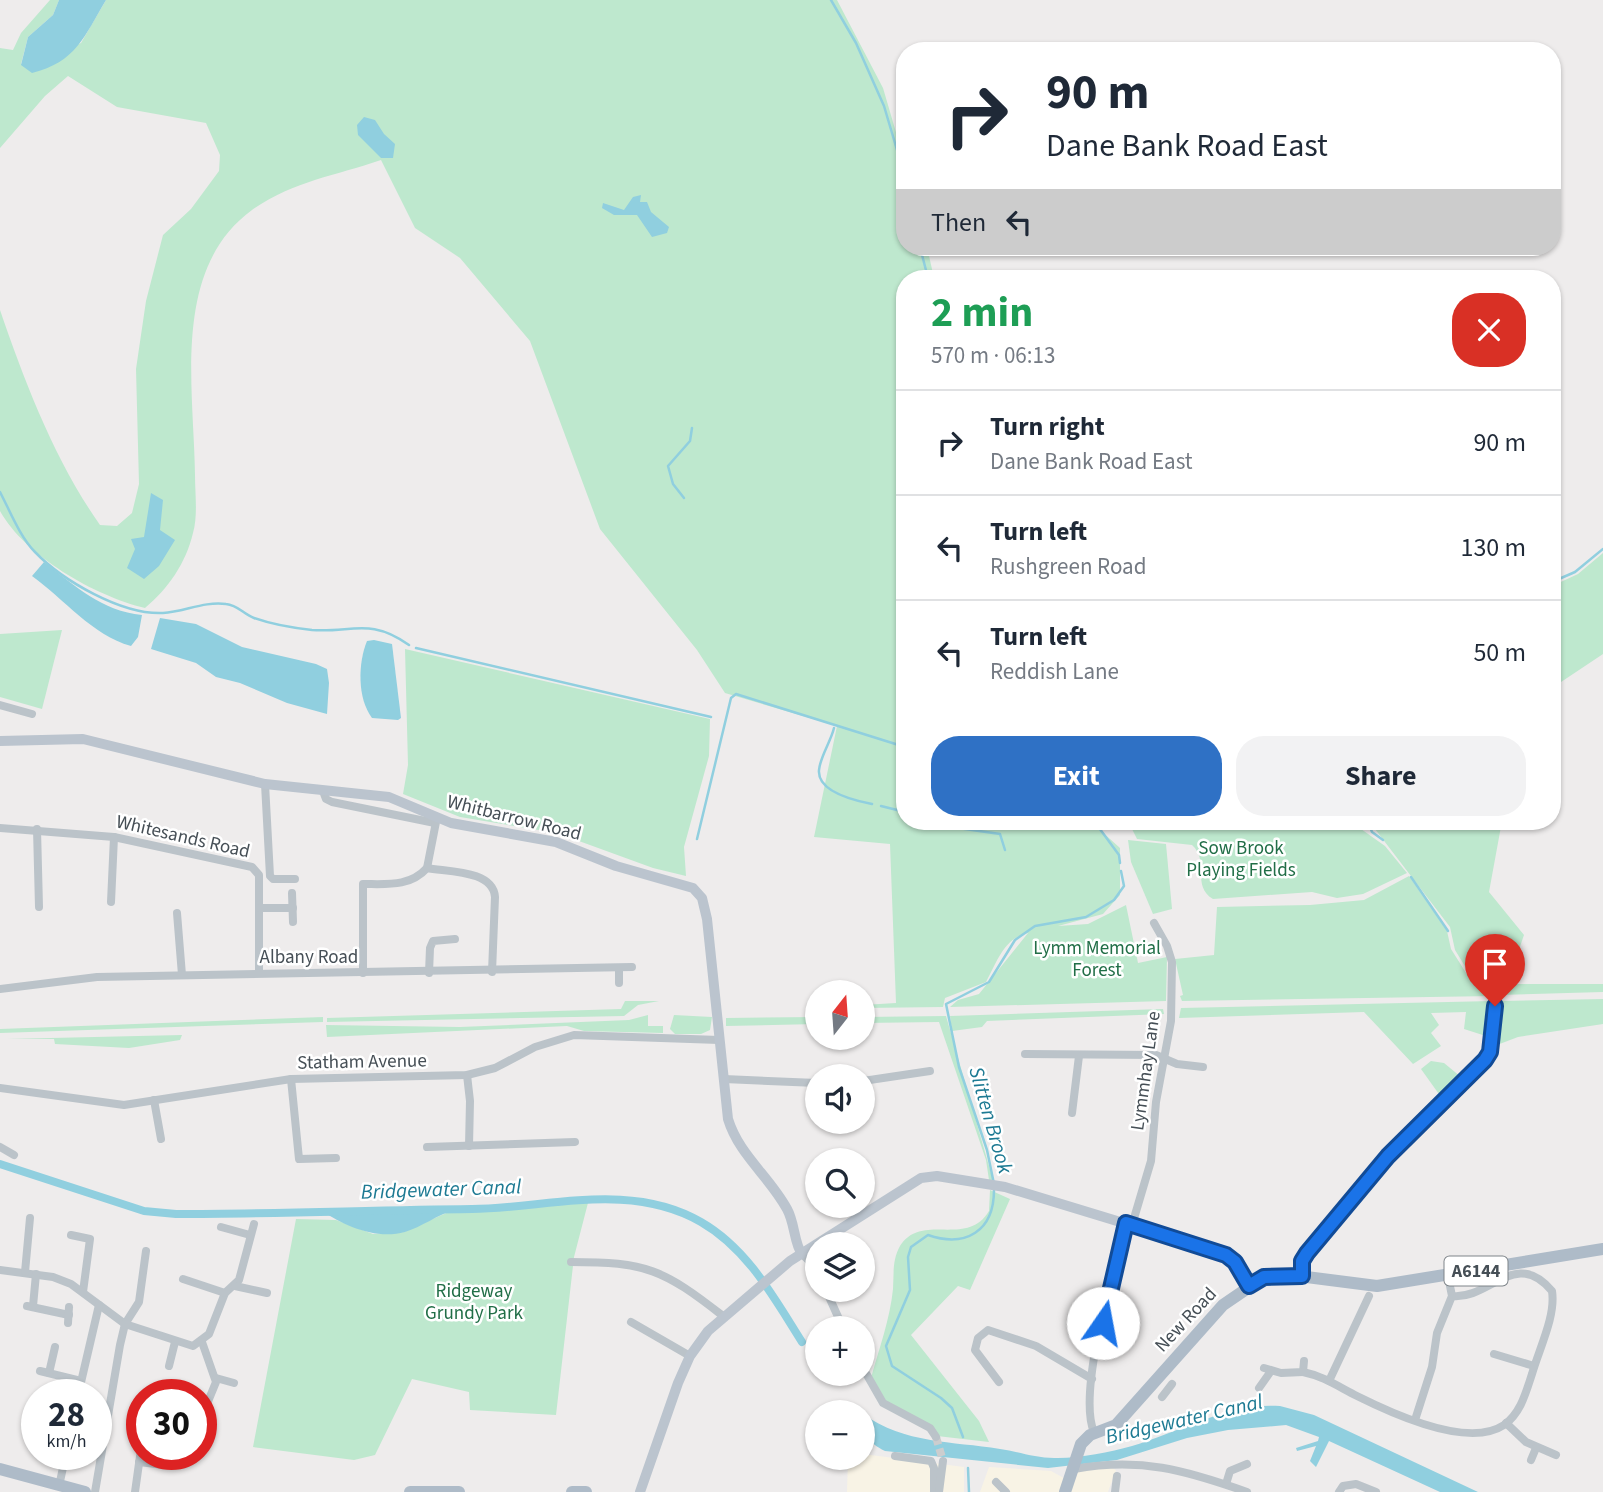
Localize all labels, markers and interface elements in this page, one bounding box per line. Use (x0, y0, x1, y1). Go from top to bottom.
text: 90 m (1046, 58, 1150, 128)
icon: right (931, 70, 1022, 161)
text: Dane Bank Road East (1046, 123, 1328, 169)
icon: left (1000, 203, 1038, 241)
text: Then (931, 204, 986, 241)
text: 2 min (931, 283, 1033, 343)
button: close (1452, 293, 1526, 367)
text: 570 m · 06:13 (931, 339, 1055, 372)
text: Turn right (990, 408, 1105, 445)
icon: right (931, 424, 969, 462)
text: 90 m (1473, 424, 1526, 461)
text: Dane Bank Road East (990, 445, 1193, 478)
text: Turn left (990, 513, 1087, 550)
icon: left (931, 529, 969, 567)
text: 130 m (1460, 529, 1526, 566)
text: Rushgreen Road (990, 550, 1146, 583)
text: Turn left (990, 618, 1087, 655)
icon: left (931, 634, 969, 672)
text: 50 m (1473, 634, 1526, 671)
text: Reddish Lane (990, 655, 1119, 688)
button: Exit (931, 736, 1222, 816)
button: Share (1236, 736, 1526, 816)
street label: Whitbarrow Road (444, 788, 584, 848)
street label: Whitesands Road (113, 808, 253, 866)
park label: Sow Brook Playing Fields (1186, 835, 1296, 884)
pin (1465, 934, 1525, 1006)
park label: Lymm Memorial Forest (1033, 935, 1161, 984)
street label: Albany Road (260, 944, 358, 971)
icon: arrive (1476, 945, 1514, 983)
north arrow (805, 980, 875, 1050)
map controls (805, 980, 875, 1470)
street label: Lymmhay Lane (1124, 1010, 1168, 1132)
street label: Statham Avenue (297, 1047, 427, 1077)
water label: Slitten Brook (961, 1063, 1021, 1178)
button: sound (805, 1064, 875, 1134)
button: search (805, 1148, 875, 1218)
water label: Bridgewater Canal (360, 1171, 523, 1207)
button: layers (805, 1232, 875, 1302)
road number: A6144 (1444, 1256, 1508, 1286)
park label: Ridgeway Grundy Park (425, 1278, 523, 1327)
street label: New Road (1149, 1282, 1223, 1358)
position arrow (1066, 1286, 1140, 1360)
button: + (805, 1316, 875, 1386)
speed limit sign: 30 (126, 1379, 217, 1470)
water label: Bridgewater Canal (1102, 1386, 1266, 1452)
text: 28 (48, 1390, 85, 1440)
button: − (805, 1400, 875, 1470)
text: km/h (47, 1429, 86, 1454)

